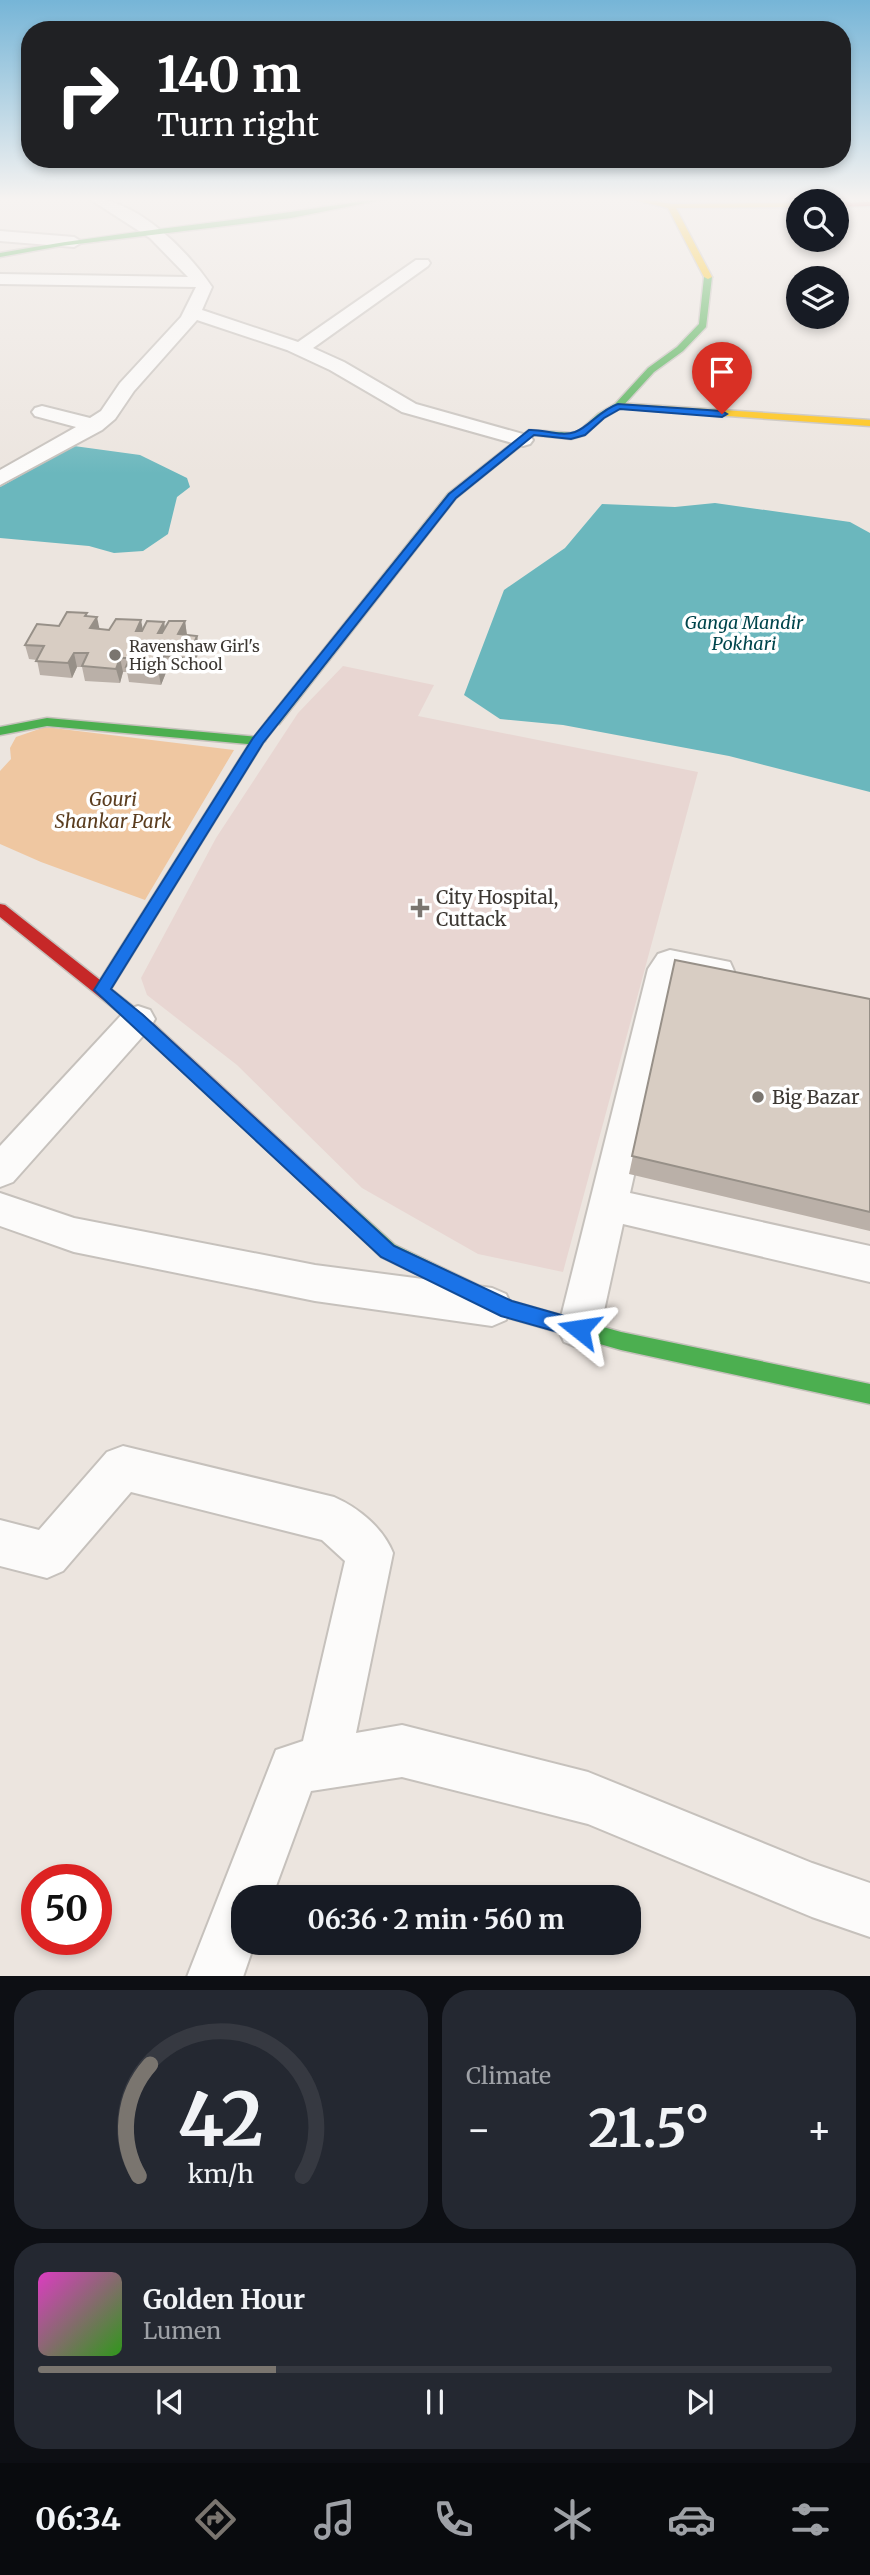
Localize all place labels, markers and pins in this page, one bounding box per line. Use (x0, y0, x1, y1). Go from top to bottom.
pin (692, 342, 752, 414)
place label: Ravenshaw Girl's High School (129, 636, 260, 674)
marker: Ravenshaw Girl's High School (107, 647, 123, 663)
place label: City Hospital, Cuttack (436, 885, 558, 931)
marker: City Hospital, Cuttack (410, 898, 430, 918)
place label: Big Bazar (772, 1085, 860, 1109)
marker: Big Bazar (750, 1089, 766, 1105)

